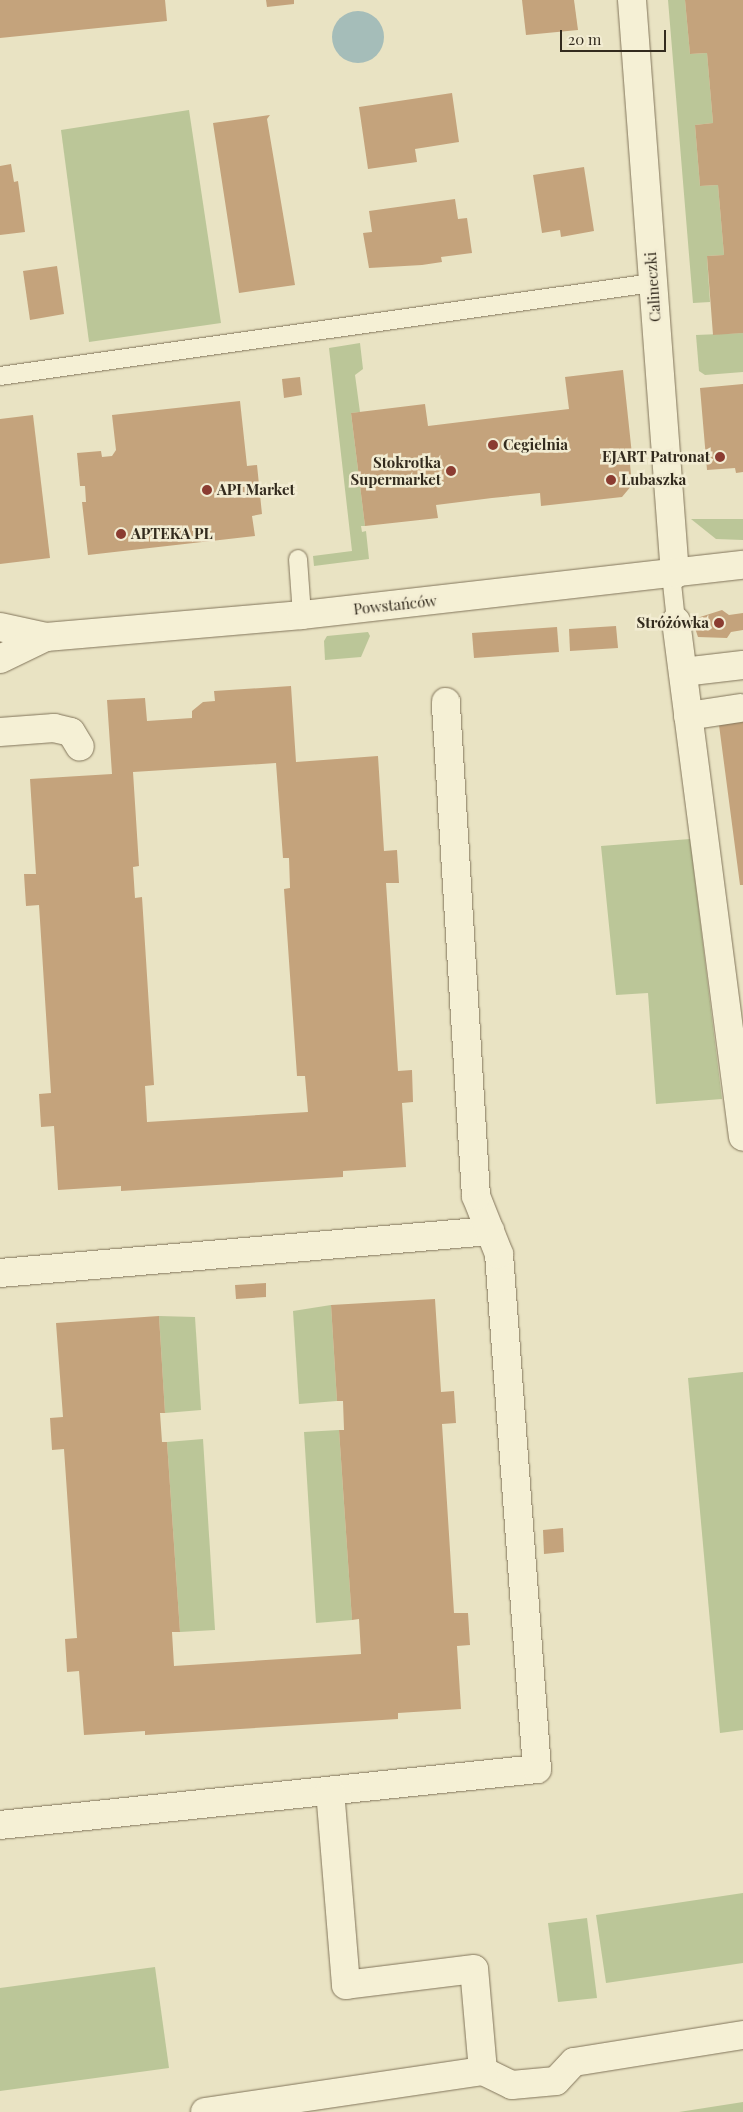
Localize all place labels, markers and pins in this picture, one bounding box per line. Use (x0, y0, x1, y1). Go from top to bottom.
place label: Cegielnia (503, 436, 568, 454)
marker: Cegielnia (487, 439, 499, 451)
place label: EJART Patronat (602, 448, 710, 466)
marker: EJART Patronat (714, 451, 726, 463)
place label: Stokrotka Supermarket (350, 453, 441, 488)
marker: Stokrotka Supermarket (445, 465, 457, 477)
place label: Lubaszka (621, 471, 686, 489)
marker: Lubaszka (605, 474, 617, 486)
place label: API Market (217, 481, 295, 499)
marker: API Market (201, 484, 213, 496)
place label: APTEKA PL (131, 525, 213, 543)
marker: APTEKA PL (115, 528, 127, 540)
place label: Stróżówka (636, 614, 709, 632)
marker: Stróżówka (713, 617, 725, 629)

